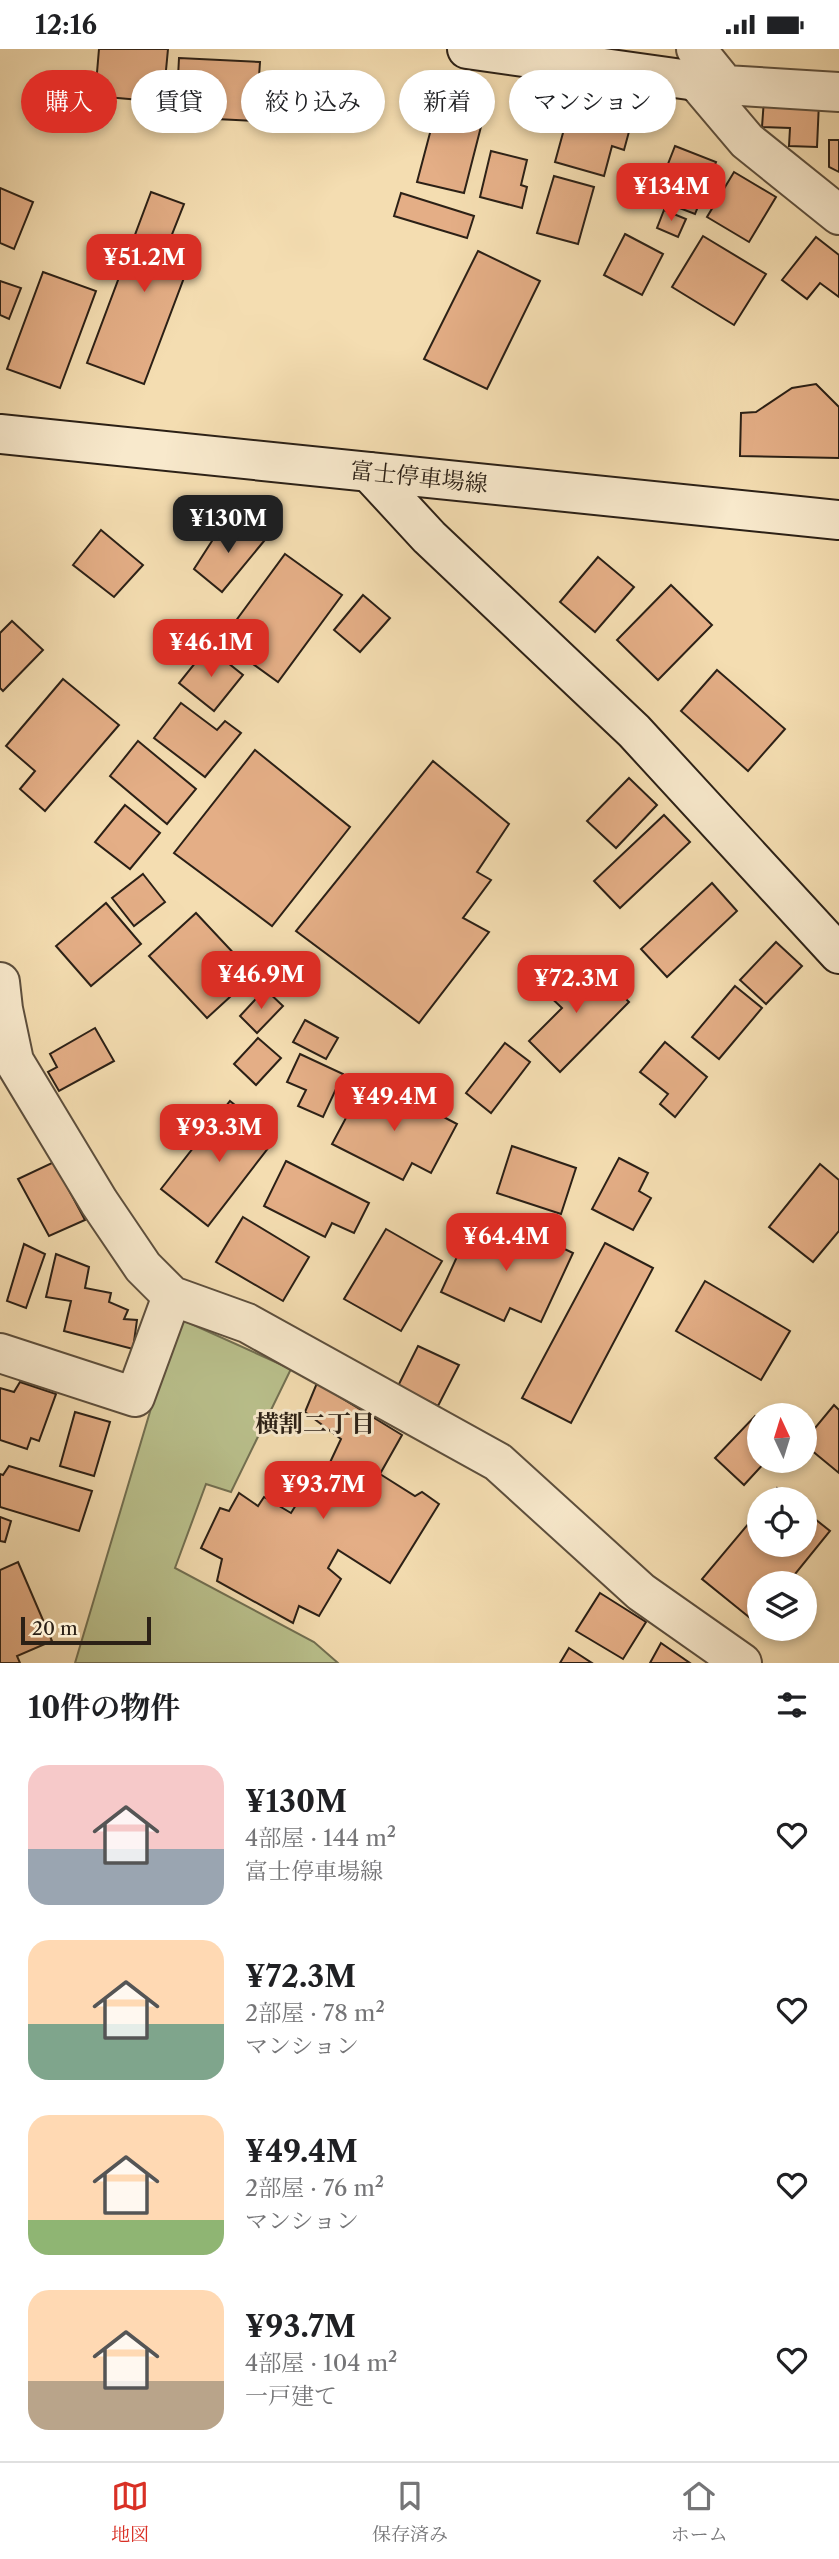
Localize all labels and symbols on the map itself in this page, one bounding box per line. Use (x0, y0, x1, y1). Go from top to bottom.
pin: ¥134M (622, 163, 720, 223)
pin: ¥51.2M (87, 235, 201, 294)
street label: 富士停車場線 (349, 456, 489, 498)
pin: ¥130M (179, 496, 277, 555)
pin: ¥46.1M (154, 619, 268, 679)
pin: ¥46.9M (204, 951, 318, 1011)
pin: ¥72.3M (519, 955, 633, 1015)
pin: ¥49.4M (337, 1073, 451, 1133)
pin: ¥93.3M (162, 1105, 276, 1164)
pin: ¥64.4M (449, 1213, 563, 1273)
north arrow (747, 1403, 817, 1473)
district label: 横割二丁目 (255, 1409, 375, 1438)
pin: ¥93.7M (266, 1461, 380, 1521)
scale bar (21, 1614, 150, 1646)

